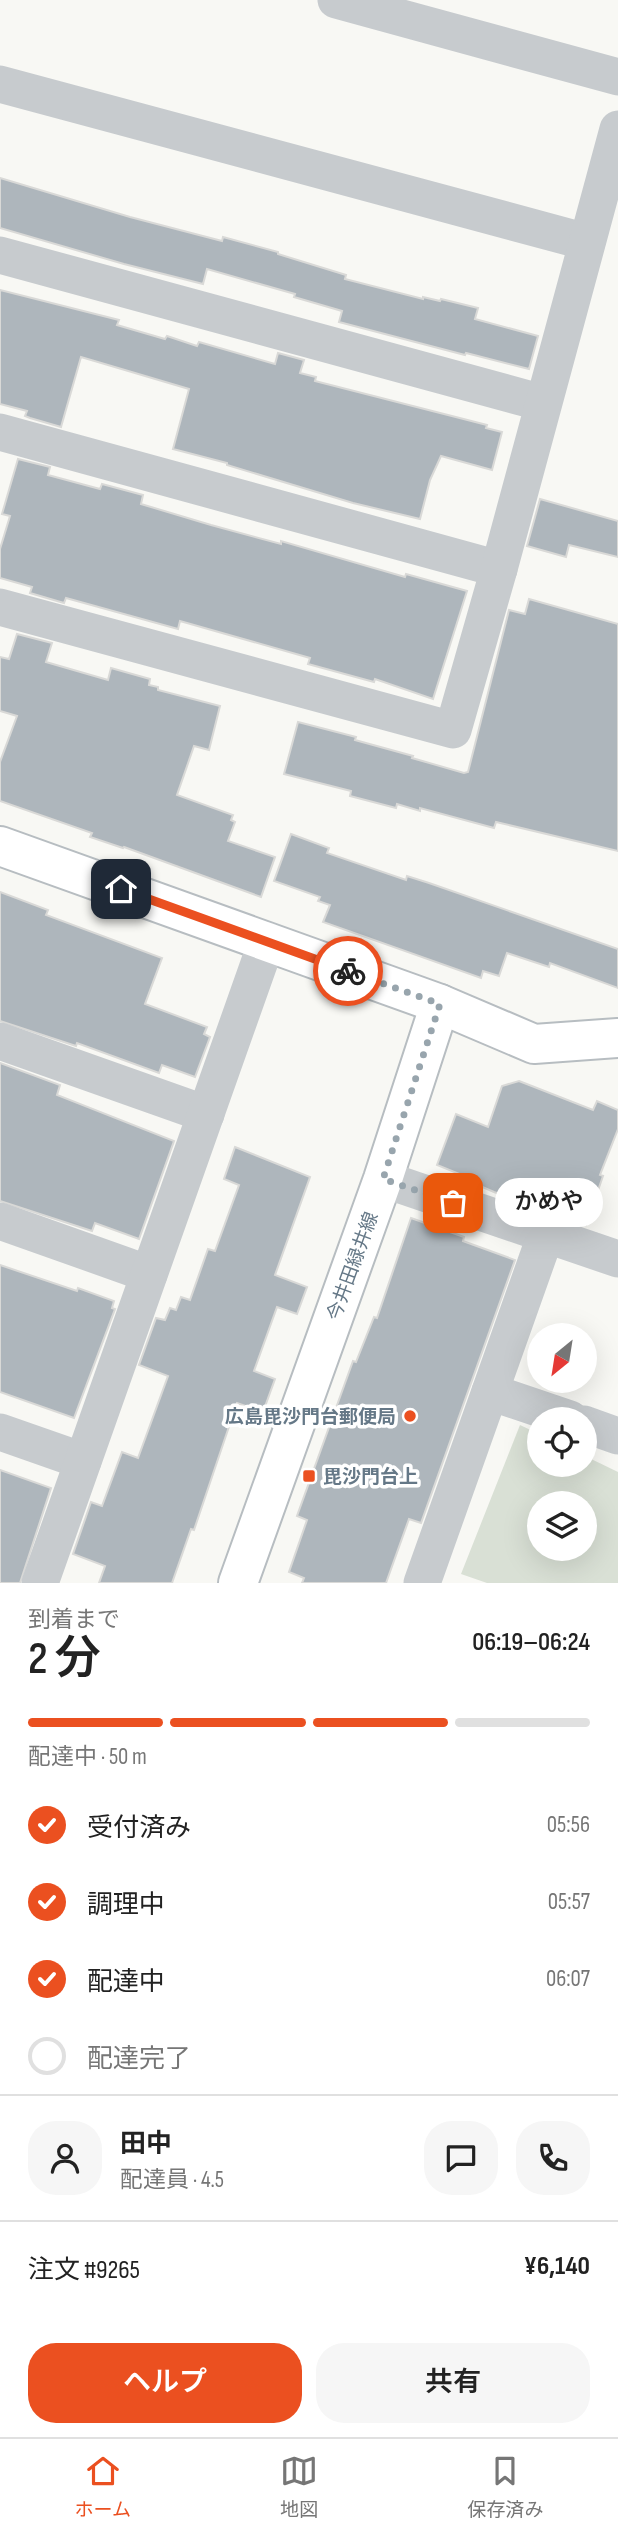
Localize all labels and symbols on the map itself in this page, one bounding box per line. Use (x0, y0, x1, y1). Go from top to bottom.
pin (91, 859, 151, 919)
courier (313, 936, 383, 1006)
pin (423, 1173, 483, 1233)
callout: かめや (495, 1178, 604, 1228)
street label: 今井田緑井線 (323, 1209, 384, 1324)
north arrow (527, 1323, 597, 1393)
place label: 広島毘沙門台郵便局 (225, 1406, 396, 1429)
marker: 広島毘沙門台郵便局 (402, 1408, 418, 1424)
place label: 毘沙門台上 (323, 1466, 418, 1489)
marker: 毘沙門台上 (301, 1468, 317, 1484)

